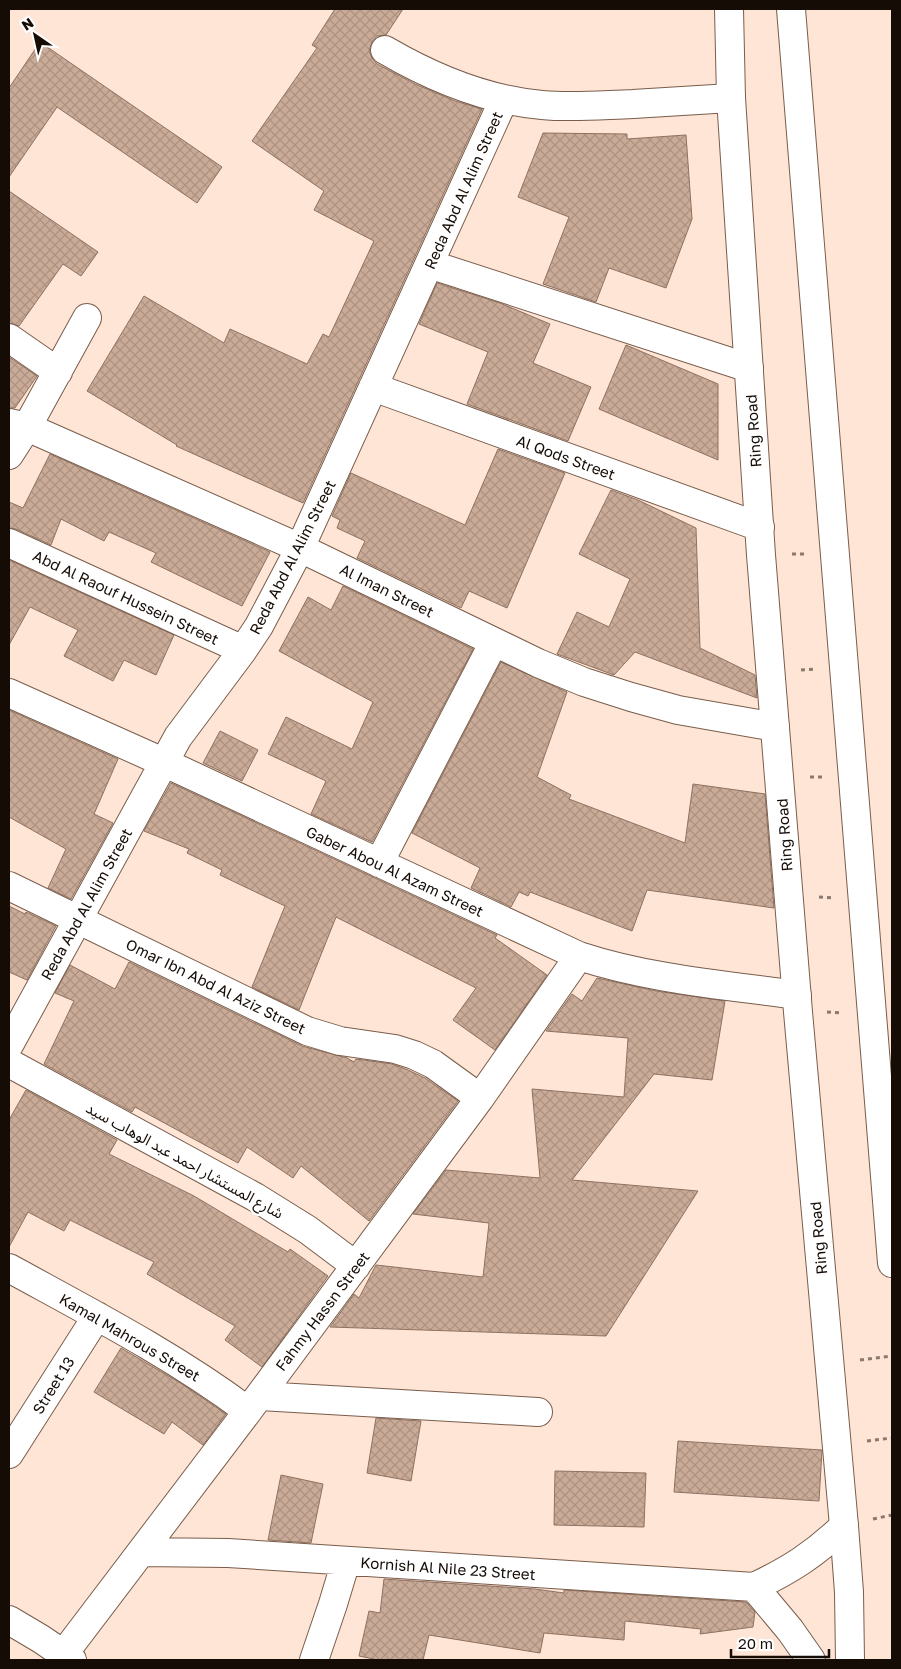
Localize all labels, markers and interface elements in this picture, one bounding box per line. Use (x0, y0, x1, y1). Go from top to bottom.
north arrow (10, 10, 60, 60)
text: N (18, 14, 37, 34)
street label: Reda Abd Al Alim Street (420, 108, 506, 272)
street label: Ring Road (741, 394, 765, 468)
street label: Al Qods Street (514, 431, 618, 483)
street label: Reda Abd Al Alim Street (245, 477, 339, 637)
street label: Abd Al Raouf Hussein Street (30, 546, 222, 648)
street label: Al Iman Street (337, 560, 437, 620)
street label: Ring Road (772, 798, 796, 872)
street label: Gaber Abou Al Azam Street (303, 822, 487, 920)
street label: Reda Abd Al Alim Street (37, 825, 135, 983)
street label: Omar Ibn Abd Al Aziz Street (123, 935, 309, 1037)
street label: شارع المستشار احمد عبد الوهاب سيد (81, 1098, 287, 1225)
street label: Ring Road (806, 1201, 830, 1275)
street label: Fahmy Hassn Street (271, 1248, 373, 1374)
street label: Kamal Mahrous Street (56, 1289, 204, 1385)
street label: Street 13 (28, 1353, 78, 1417)
street label: Kornish Al Nile 23 Street (360, 1553, 536, 1583)
scale bar (731, 1626, 828, 1658)
text: 20 m (738, 1634, 773, 1652)

